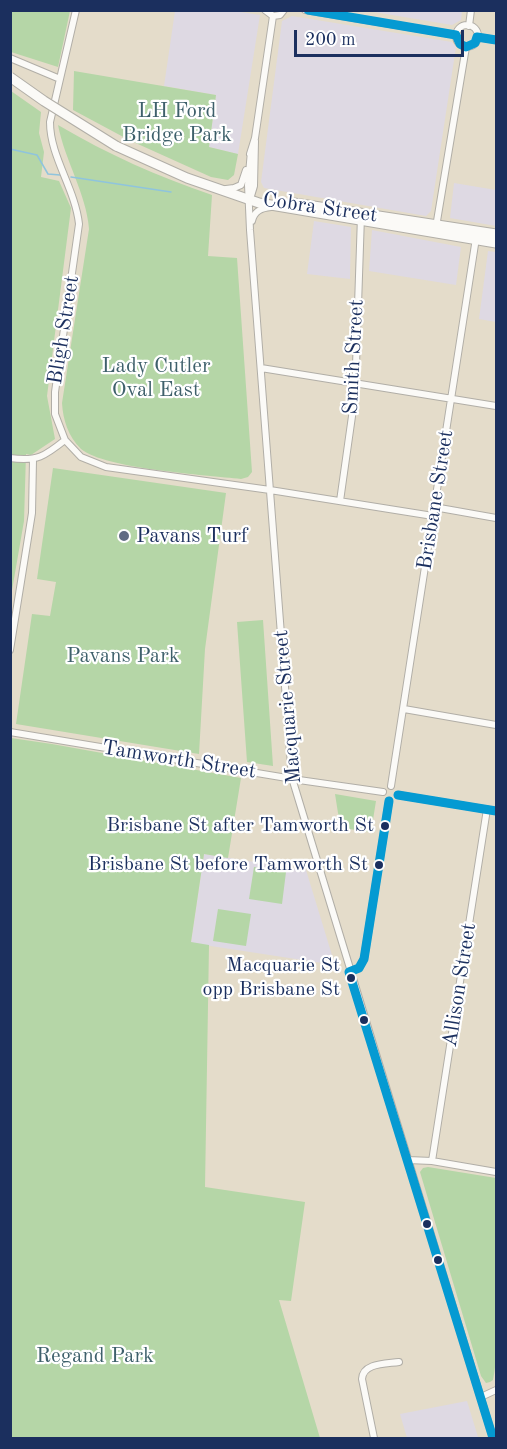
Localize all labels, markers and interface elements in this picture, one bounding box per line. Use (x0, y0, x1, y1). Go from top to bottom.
scale bar (297, 18, 466, 56)
text: 200 m (305, 31, 356, 49)
park label: LH Ford Bridge Park (122, 98, 232, 148)
street label: Cobra Street (261, 187, 379, 229)
street label: Bligh Street (43, 274, 85, 386)
street label: Smith Street (338, 299, 370, 415)
park label: Lady Cutler Oval East (102, 353, 210, 403)
street label: Brisbane Street (412, 428, 460, 572)
place label: Pavans Turf (136, 523, 248, 549)
marker: Pavans Turf (117, 529, 131, 543)
street label: Macquarie Street (269, 629, 307, 785)
park label: Pavans Park (66, 643, 180, 669)
street label: Tamworth Street (100, 735, 258, 785)
place label: Brisbane St after Tamworth St (106, 814, 374, 838)
marker: Brisbane St after Tamworth St (379, 820, 391, 832)
place label: Brisbane St before Tamworth St (88, 853, 368, 877)
marker: Brisbane St before Tamworth St (373, 859, 385, 871)
street label: Allison Street (438, 921, 482, 1049)
place label: Macquarie St opp Brisbane St (203, 954, 340, 1001)
marker: Macquarie St opp Brisbane St (345, 972, 357, 984)
unlabelled marker (358, 1014, 370, 1026)
unlabelled marker (421, 1218, 433, 1230)
unlabelled marker (432, 1254, 444, 1266)
park label: Regand Park (36, 1343, 154, 1369)

